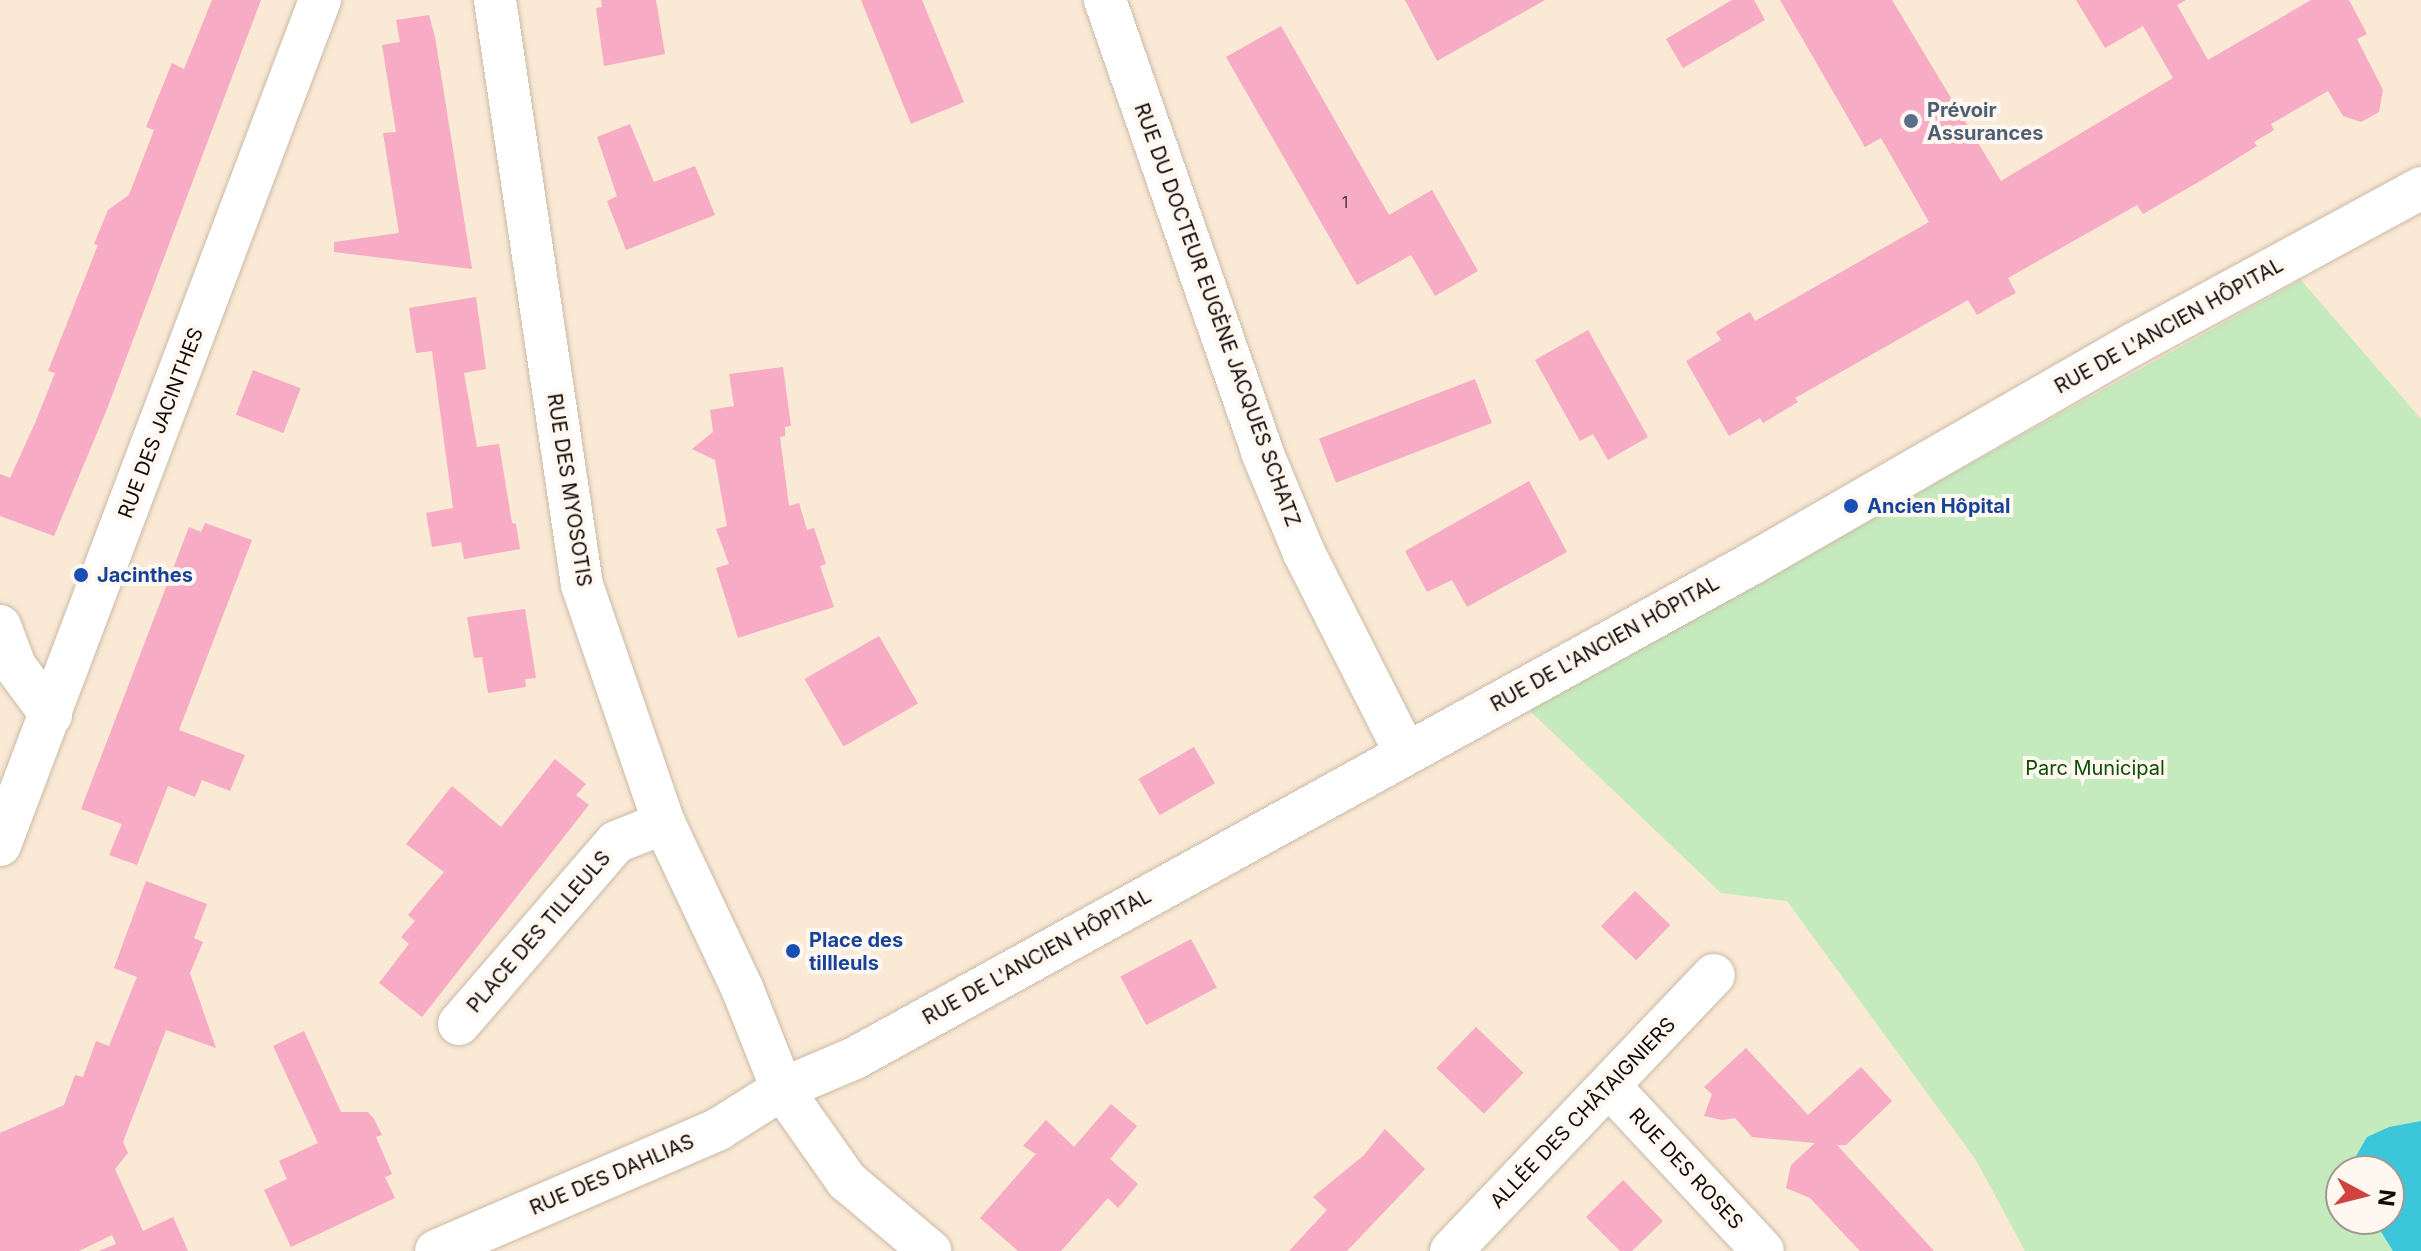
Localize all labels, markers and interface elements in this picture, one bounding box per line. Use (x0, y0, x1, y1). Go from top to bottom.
place label: Prévoir Assurances (1927, 98, 2043, 145)
street label: RUE DU DOCTEUR EUGÈNE JACQUES SCHATZ (1129, 100, 1305, 530)
marker: Prévoir Assurances (1902, 112, 1920, 130)
house number: 1 (1342, 192, 1348, 212)
street label: RUE DE L'ANCIEN HÔPITAL (2051, 253, 2287, 399)
street label: RUE DES JACINTHES (114, 324, 208, 522)
street label: RUE DES MYOSOTIS (542, 392, 596, 588)
place label: Ancien Hôpital (1867, 494, 2010, 518)
marker: Ancien Hôpital (1842, 497, 1860, 515)
place label: Jacinthes (97, 563, 193, 587)
marker: Jacinthes (72, 566, 90, 584)
street label: RUE DE L'ANCIEN HÔPITAL (1487, 571, 1723, 717)
park label: Parc Municipal (2025, 756, 2165, 780)
street label: PLACE DES TILLEULS (462, 846, 616, 1018)
street label: RUE DE L'ANCIEN HÔPITAL (919, 884, 1155, 1030)
place label: Place des tillleuls (809, 928, 903, 975)
marker: Place des tillleuls (784, 942, 802, 960)
street label: ALLÉE DES CHÂTAIGNIERS (1485, 1013, 1681, 1213)
street label: RUE DES ROSES (1624, 1104, 1748, 1234)
street label: RUE DES DAHLIAS (526, 1130, 698, 1220)
north arrow (2325, 1155, 2405, 1235)
text: N (2373, 1188, 2401, 1208)

